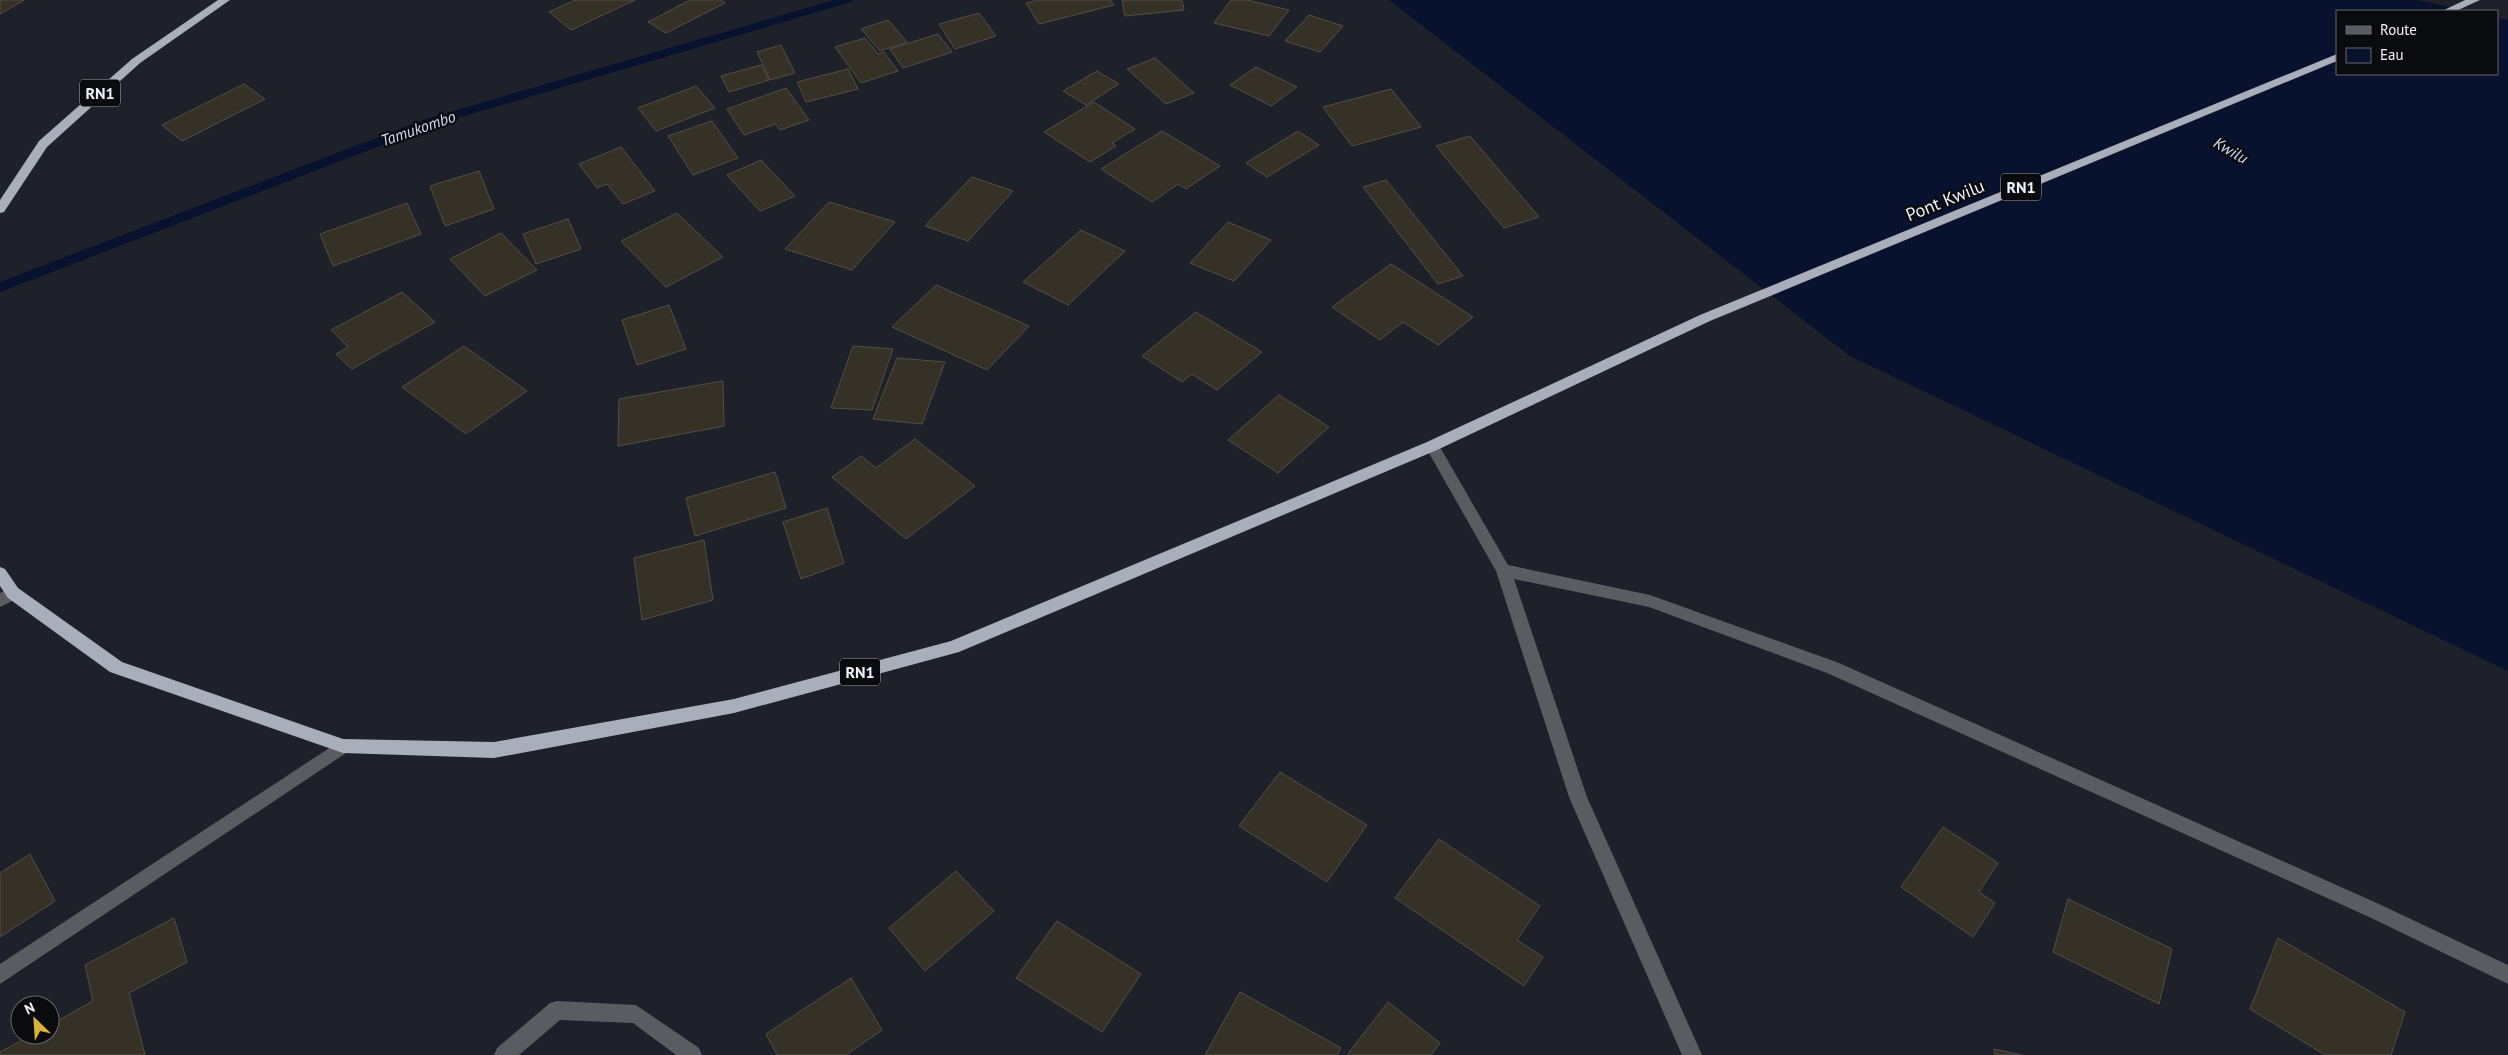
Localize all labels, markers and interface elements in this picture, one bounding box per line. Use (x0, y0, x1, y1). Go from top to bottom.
legend (2336, 10, 2498, 75)
text: Route (2380, 20, 2417, 39)
text: Eau (2380, 45, 2404, 64)
road number: RN1 (80, 80, 120, 106)
water label: Tamukombo (378, 106, 458, 150)
water label: Kwilu (2210, 132, 2252, 168)
road number: RN1 (2001, 173, 2041, 200)
street label: Pont Kwilu (1902, 174, 1988, 226)
road number: RN1 (840, 659, 880, 686)
north arrow (10, 995, 60, 1045)
text: N (22, 998, 37, 1018)

